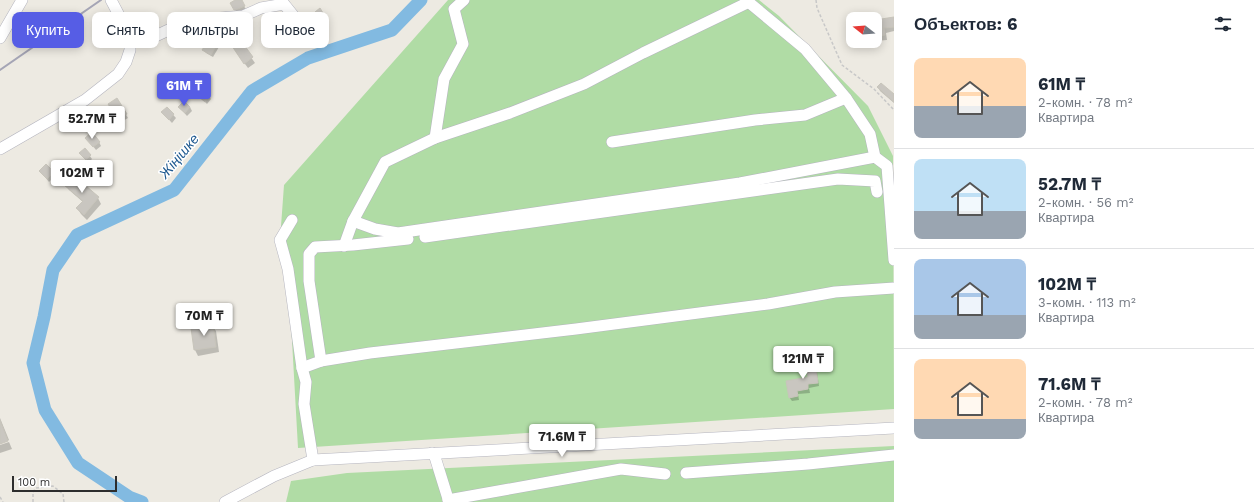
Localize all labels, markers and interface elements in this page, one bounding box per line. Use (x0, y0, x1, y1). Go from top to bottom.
chip: Купить (12, 12, 84, 48)
chip: Снять (92, 12, 159, 48)
chip: Фильтры (167, 12, 253, 48)
chip: Новое (261, 12, 329, 48)
north arrow (846, 12, 882, 48)
map controls (846, 12, 882, 48)
icon: filters (1212, 13, 1234, 35)
text: Объектов: 6 (914, 14, 1017, 34)
pin: 61M ₸ (156, 73, 212, 107)
icon: home (946, 74, 994, 122)
text: 61M ₸ (1038, 74, 1085, 94)
text: 61M ₸ (166, 78, 202, 93)
text: 2-комн. · 78 m² (1038, 95, 1132, 110)
pin: 52.7M ₸ (55, 106, 129, 140)
text: Квартира (1038, 110, 1094, 125)
text: 52.7M ₸ (68, 111, 116, 126)
water label: Жіңішке (155, 130, 202, 182)
pin: 102M ₸ (49, 160, 115, 194)
text: 102M ₸ (60, 165, 104, 180)
text: 52.7M ₸ (1038, 174, 1101, 194)
icon: home (946, 175, 994, 223)
text: 2-комн. · 56 m² (1038, 195, 1133, 210)
text: Квартира (1038, 210, 1094, 225)
text: 102M ₸ (1038, 274, 1096, 294)
icon: home (946, 275, 994, 323)
text: 3-комн. · 113 m² (1038, 295, 1136, 310)
pin: 70M ₸ (176, 303, 232, 337)
text: 70M ₸ (185, 308, 223, 323)
text: Квартира (1038, 310, 1094, 325)
pin: 121M ₸ (770, 346, 836, 380)
text: 121M ₸ (782, 351, 824, 366)
text: 71.6M ₸ (1038, 374, 1101, 394)
icon: home (946, 375, 994, 423)
text: 2-комн. · 78 m² (1038, 395, 1132, 410)
text: Квартира (1038, 410, 1094, 425)
pin: 71.6M ₸ (525, 424, 599, 458)
text: 71.6M ₸ (538, 429, 586, 444)
scale bar (12, 474, 117, 493)
text: 100 m (18, 476, 50, 489)

